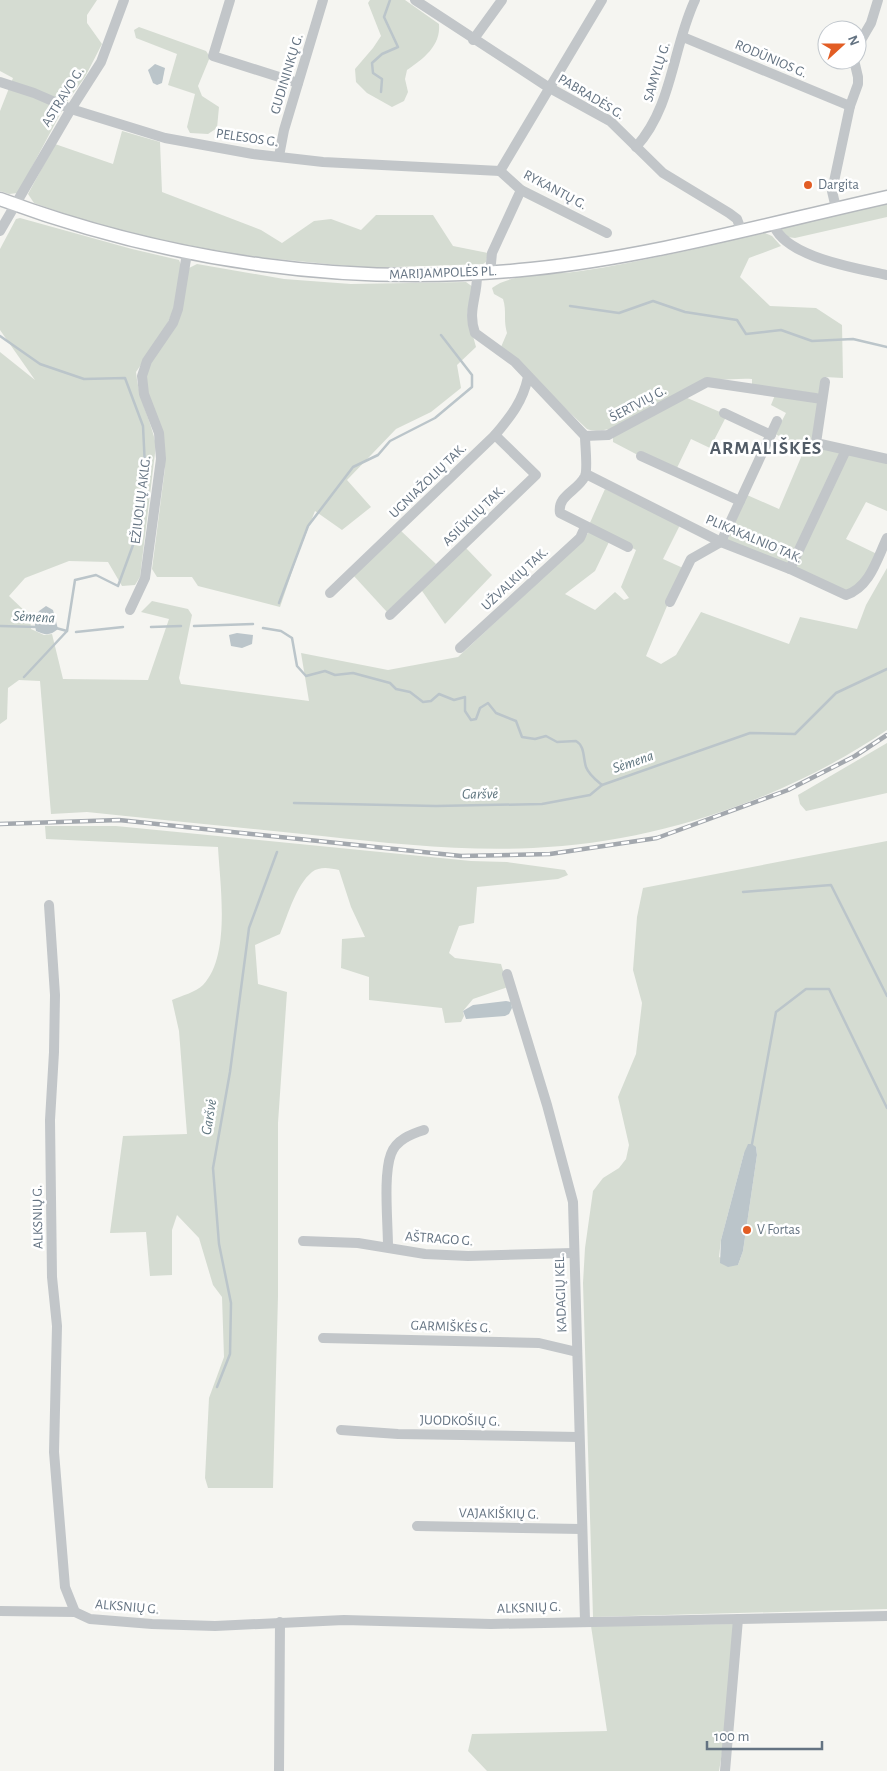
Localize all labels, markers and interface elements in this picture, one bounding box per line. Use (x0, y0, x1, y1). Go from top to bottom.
north arrow (817, 20, 867, 70)
street label: GUDININKŲ G. (268, 32, 306, 116)
text: N (845, 34, 861, 48)
street label: RODŪNIOS G. (733, 37, 809, 80)
street label: SAMYLŲ G. (641, 40, 673, 104)
street label: ASTRAVO G. (39, 65, 87, 129)
street label: PABRADĖS G. (556, 69, 628, 122)
street label: PELESOS G. (215, 127, 279, 149)
street label: RYKANTŲ G. (521, 168, 589, 212)
place label: Dargita (818, 178, 860, 192)
marker: Dargita (802, 179, 814, 191)
street label: MARIJAMPOLĖS PL. (389, 261, 497, 282)
street label: ŠERTVIŲ G. (606, 382, 669, 425)
district label: ARMALIŠKĖS (710, 437, 822, 458)
street label: UGNIAŽOLIŲ TAK. (386, 440, 469, 521)
street label: EŽIUOLIŲ AKLG. (127, 455, 153, 545)
street label: ASIŪKLIŲ TAK. (439, 482, 508, 549)
street label: PLIKAKALNIO TAK. (704, 512, 804, 566)
street label: UŽVALKIŲ TAK. (478, 543, 551, 613)
water label: Sėmena (13, 608, 55, 626)
water label: Sėmena (611, 748, 655, 776)
water label: Garšvė (462, 786, 499, 802)
water label: Garšvė (199, 1098, 219, 1136)
street label: ALKSNIŲ G. (30, 1185, 46, 1249)
place label: V Fortas (757, 1223, 800, 1237)
marker: V Fortas (741, 1224, 753, 1236)
street label: AŠTRAGO G. (404, 1228, 474, 1248)
street label: KADAGIŲ KEL. (553, 1253, 569, 1333)
street label: GARMIŠKĖS G. (410, 1316, 492, 1335)
street label: JUODKOŠIŲ G. (420, 1411, 500, 1429)
street label: VAJAKIŠKIŲ G. (459, 1504, 539, 1522)
street label: ALKSNIŲ G. (94, 1597, 160, 1617)
street label: ALKSNIŲ G. (497, 1600, 561, 1616)
scale bar (707, 1718, 822, 1750)
text: 100 m (714, 1729, 749, 1744)

